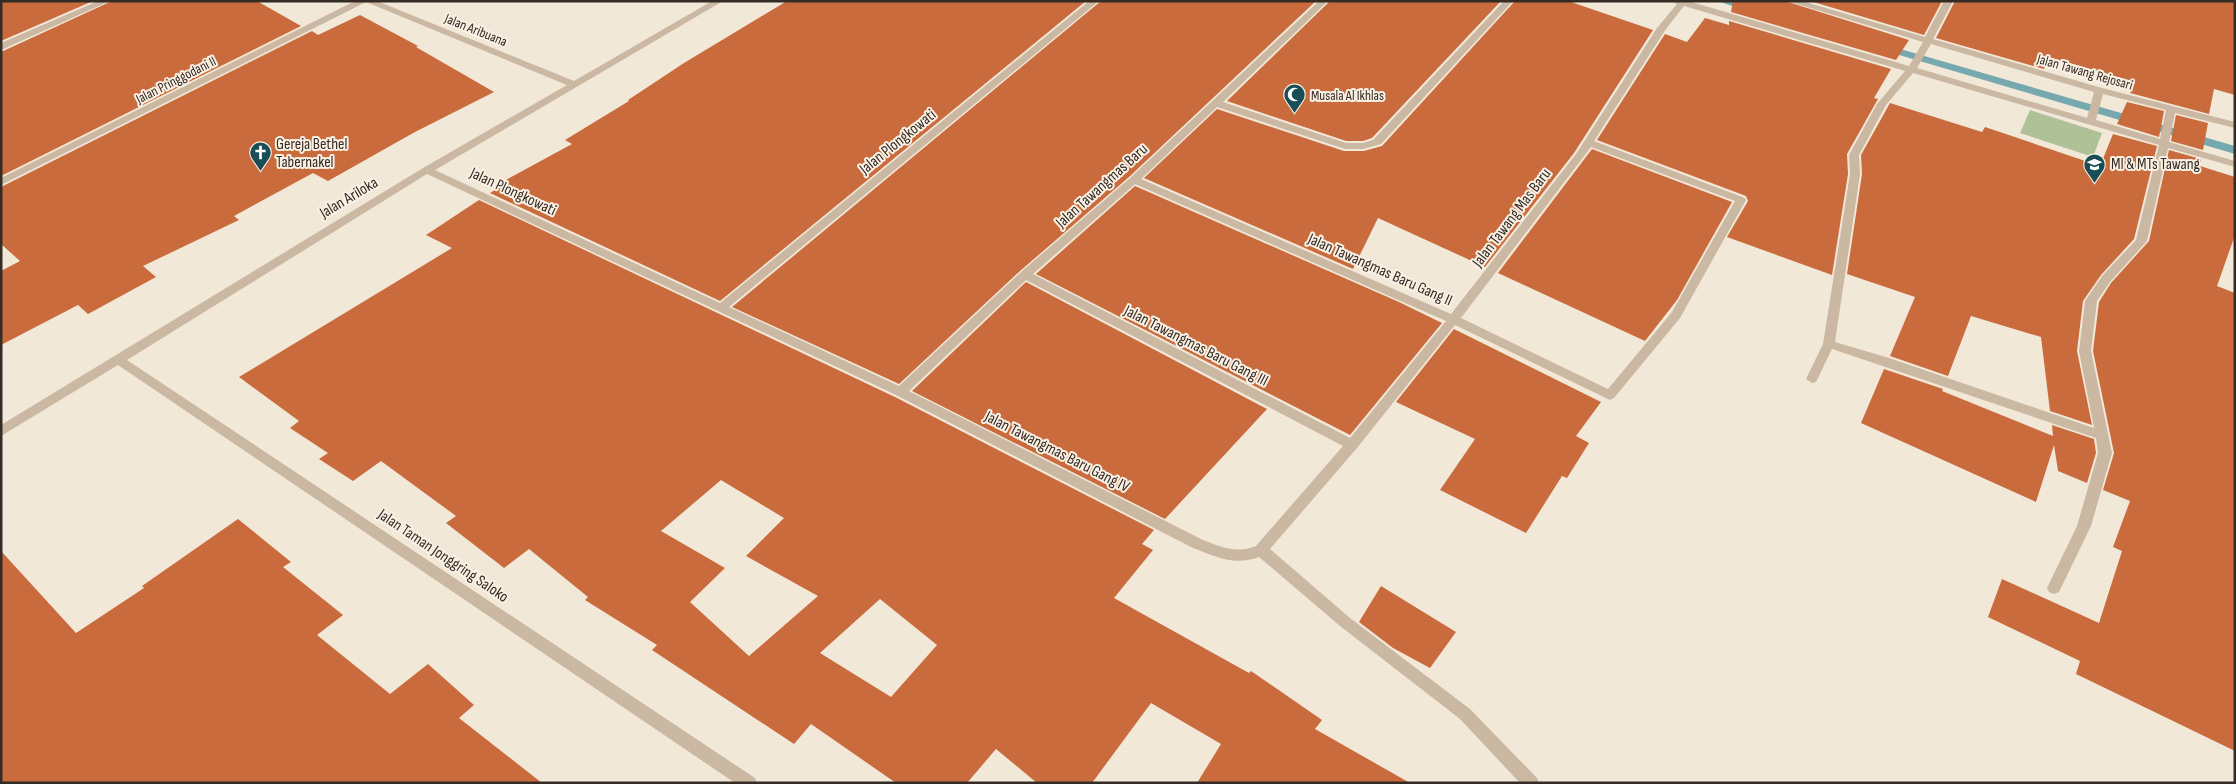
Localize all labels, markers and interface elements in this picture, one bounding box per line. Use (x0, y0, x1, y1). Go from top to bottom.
street label: Jalan Aribuana (441, 9, 510, 50)
street label: Jalan Tawang Rejosari (2034, 50, 2135, 94)
street label: Jalan Pringgodani II (132, 53, 219, 108)
mosque icon: Musala Al Ikhlas (1283, 83, 1307, 114)
place label: Musala Al Ikhlas (1311, 87, 1384, 104)
street label: Jalan Plongkowati (855, 105, 940, 179)
place label: Gereja Bethel Tabernakel (276, 135, 347, 172)
street label: Jalan Tawangmas Baru (1051, 140, 1152, 233)
church icon: Gereja Bethel Tabernakel (248, 141, 272, 172)
school or university icon: MI & MTs Tawang (2083, 152, 2107, 183)
place label: MI & MTs Tawang (2111, 155, 2200, 174)
street label: Jalan Plongkowati (466, 163, 559, 220)
street label: Jalan Tawang Mas Baru (1468, 165, 1555, 272)
street label: Jalan Ariloka (316, 173, 382, 223)
street label: Jalan Tawangmas Baru Gang II (1304, 229, 1455, 310)
street label: Jalan Tawangmas Baru Gang III (1120, 301, 1271, 391)
street label: Jalan Tawangmas Baru Gang IV (981, 407, 1133, 497)
street label: Jalan Taman Jonggring Saloko (373, 505, 512, 607)

